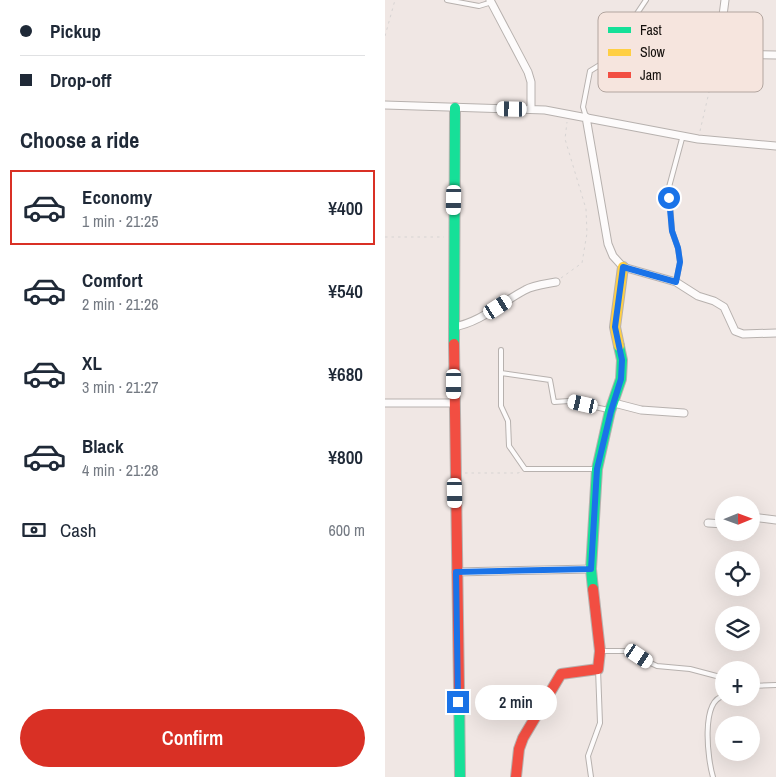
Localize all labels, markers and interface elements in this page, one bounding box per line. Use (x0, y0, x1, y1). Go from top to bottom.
legend (598, 12, 763, 92)
text: Pickup (50, 18, 101, 44)
text: Fast (640, 21, 662, 39)
text: Slow (640, 43, 666, 61)
text: Jam (640, 66, 662, 84)
text: Drop-off (50, 67, 111, 93)
car (496, 101, 527, 117)
text: Choose a ride (20, 125, 139, 155)
text: Economy (82, 184, 152, 210)
icon: car (22, 185, 67, 230)
car (446, 185, 461, 215)
route start (658, 187, 680, 209)
text: ¥400 (328, 195, 363, 221)
text: 1 min · 21:25 (82, 210, 159, 232)
text: Comfort (82, 267, 143, 293)
icon: car (22, 268, 67, 313)
text: ¥540 (328, 278, 363, 304)
text: 2 min · 21:26 (82, 293, 159, 315)
car (481, 293, 514, 321)
text: XL (82, 350, 102, 376)
icon: car (22, 351, 67, 396)
text: ¥680 (328, 361, 363, 387)
car (446, 369, 461, 399)
text: 3 min · 21:27 (82, 376, 159, 398)
car (566, 393, 599, 415)
text: Black (82, 433, 124, 459)
icon: car (22, 434, 67, 479)
text: ¥800 (328, 444, 363, 470)
text: 4 min · 21:28 (82, 459, 159, 481)
car (447, 478, 462, 508)
north arrow (715, 496, 760, 541)
map controls (715, 496, 760, 761)
icon: cash (20, 516, 48, 544)
text: Cash (60, 517, 96, 543)
text: 600 m (329, 519, 365, 541)
button: locate (715, 551, 760, 596)
button: layers (715, 606, 760, 651)
car (622, 641, 655, 671)
button: + (715, 661, 760, 706)
callout: 2 min (475, 684, 558, 720)
route end (447, 691, 469, 713)
text: 2 min (499, 691, 533, 713)
button: Confirm (20, 709, 365, 767)
button: − (715, 716, 760, 761)

